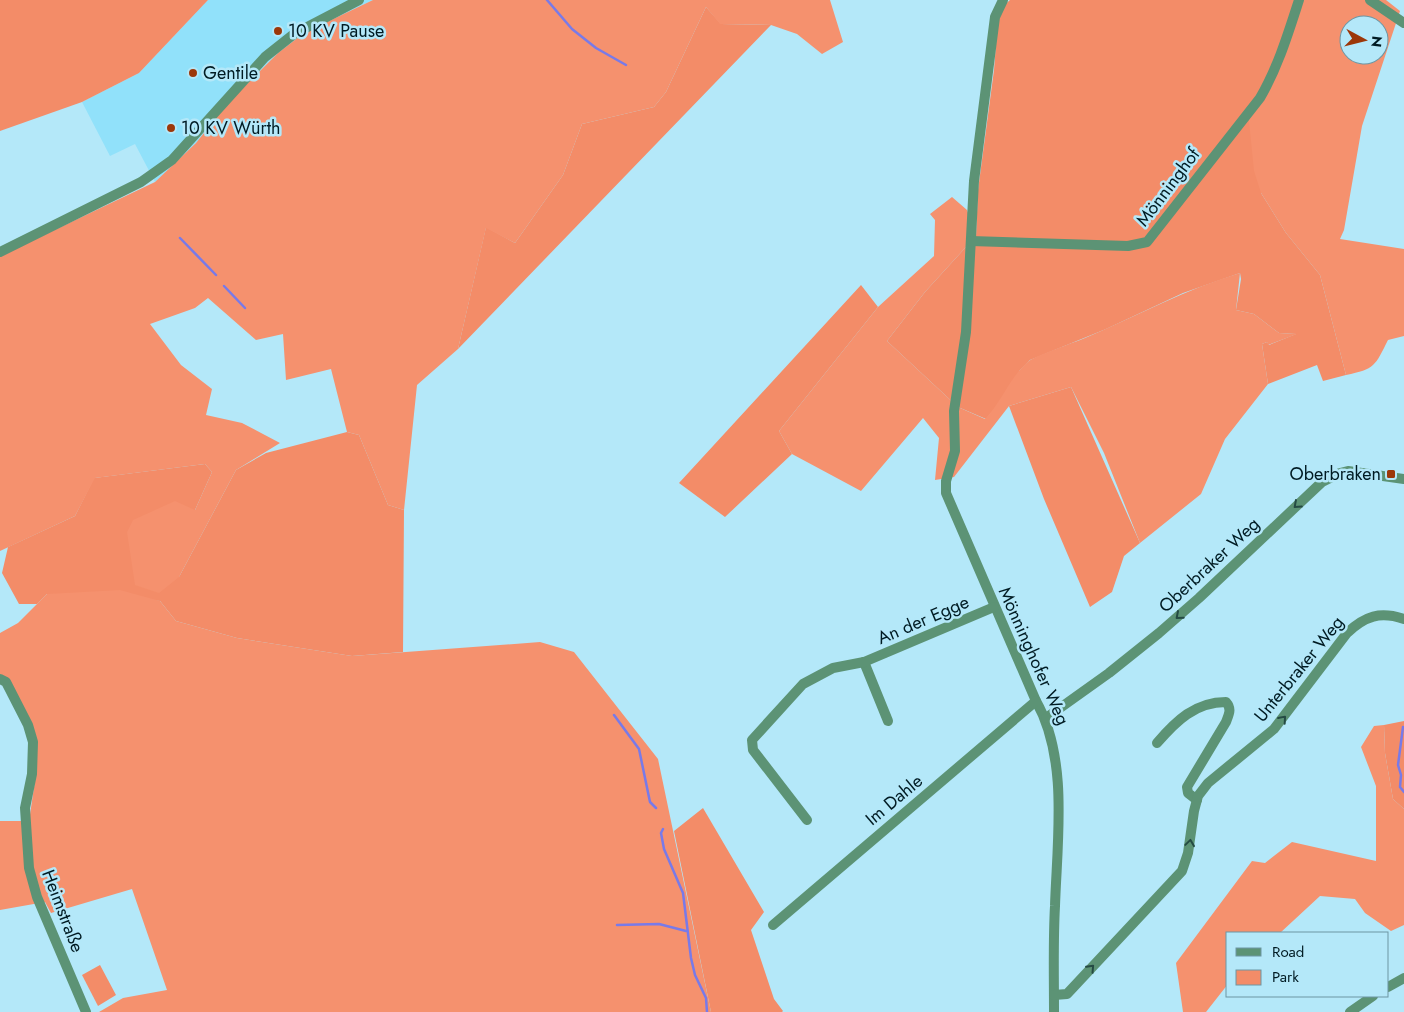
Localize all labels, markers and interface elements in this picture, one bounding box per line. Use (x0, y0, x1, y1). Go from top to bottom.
north arrow (1339, 15, 1389, 65)
place label: 10 KV Pause (288, 18, 384, 44)
marker: 10 KV Pause (272, 25, 284, 37)
text: N (1366, 35, 1388, 48)
place label: Gentile (203, 60, 258, 86)
marker: Gentile (187, 67, 199, 79)
place label: 10 KV Würth (181, 115, 281, 141)
marker: 10 KV Würth (165, 122, 177, 134)
street label: Mönninghof (1130, 142, 1207, 232)
place label: Oberbraken (1290, 461, 1381, 487)
marker: Oberbraken (1385, 468, 1397, 480)
one-way arrow (1294, 499, 1303, 508)
street label: Oberbraker Weg (1153, 511, 1265, 619)
street label: Mönninghofer Weg (992, 583, 1076, 729)
street label: An der Egge (873, 589, 973, 651)
one-way arrow (1175, 610, 1184, 619)
street label: Unterbraker Weg (1248, 610, 1350, 728)
one-way arrow (1277, 716, 1286, 725)
street label: Im Dahle (860, 768, 928, 832)
one-way arrow (1184, 838, 1195, 846)
street label: Heimstraße (35, 866, 91, 956)
legend (1226, 932, 1389, 997)
text: Road (1272, 941, 1304, 963)
one-way arrow (1085, 965, 1094, 974)
text: Park (1272, 966, 1299, 988)

